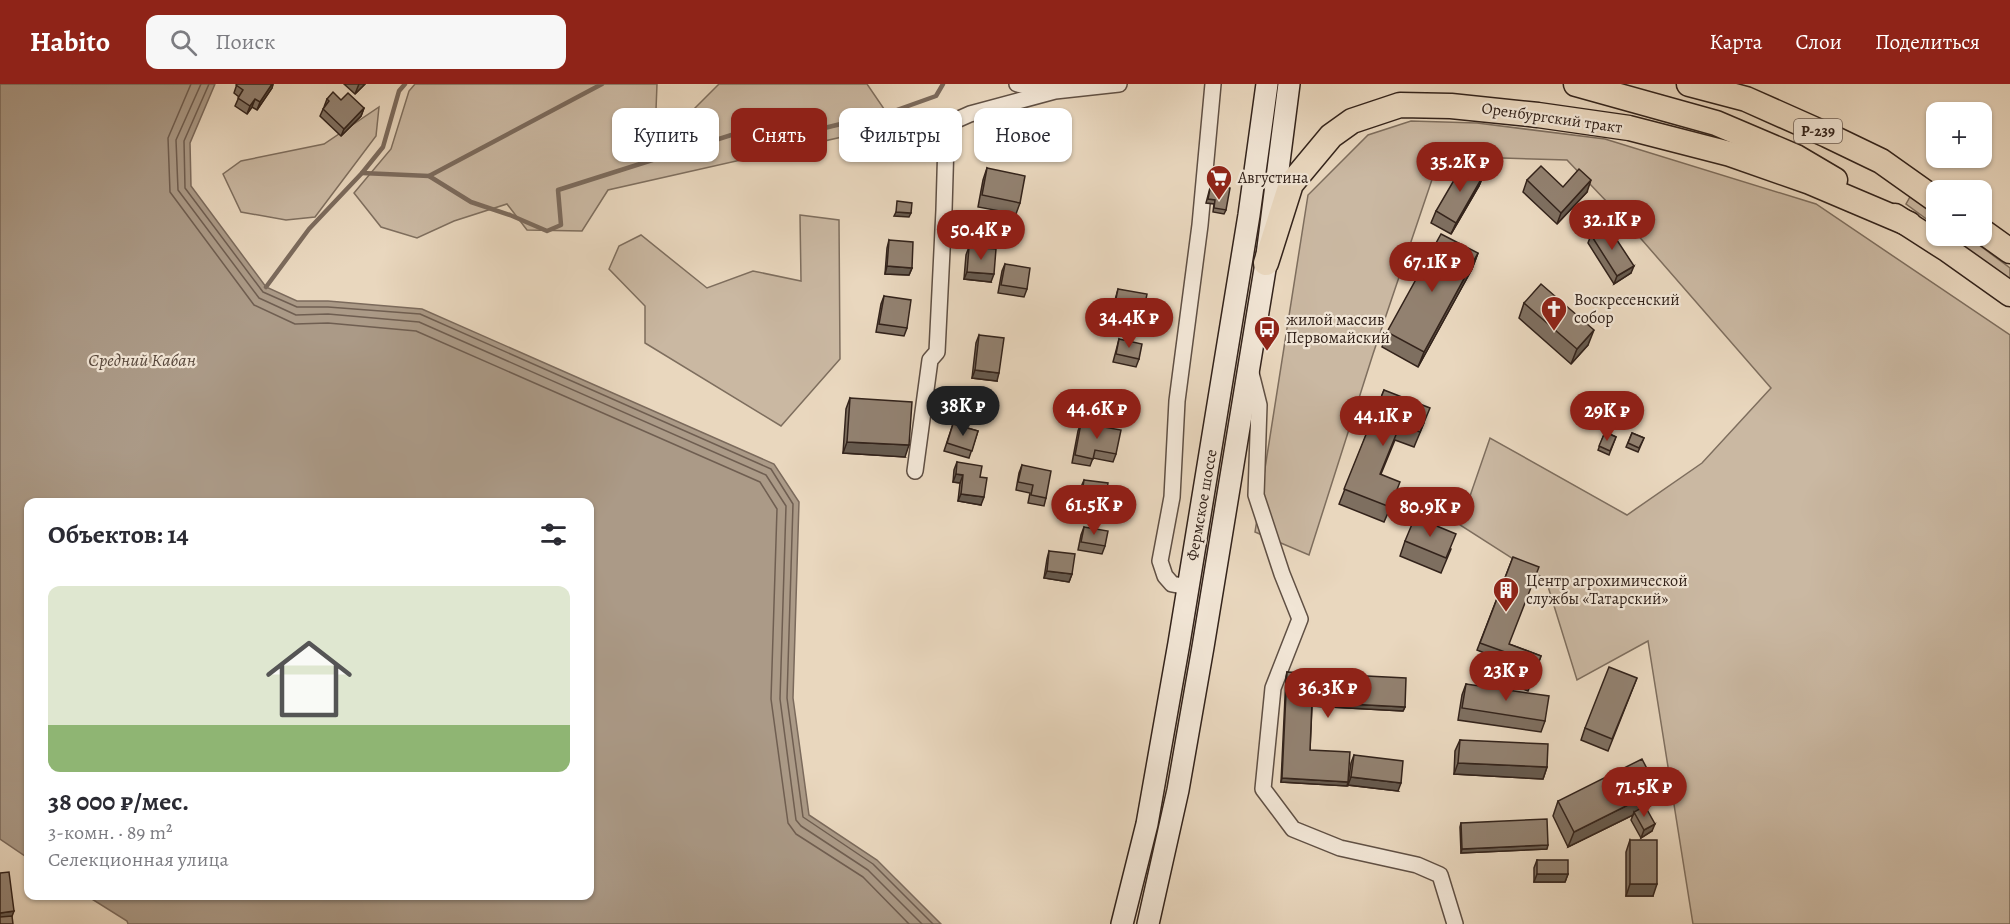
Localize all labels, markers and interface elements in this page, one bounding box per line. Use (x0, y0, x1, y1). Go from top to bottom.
search box (146, 15, 566, 69)
text: Habito (30, 23, 110, 61)
icon: search (167, 26, 200, 59)
text: Поиск (215, 27, 275, 57)
text: Карта (1709, 28, 1762, 56)
text: Слои (1795, 28, 1842, 56)
text: Поделиться (1875, 28, 1980, 56)
street label: Оренбургский тракт (1480, 97, 1624, 139)
map controls (1926, 102, 1992, 246)
button: + (1926, 102, 1992, 168)
chip: Купить (612, 108, 719, 162)
chip: Снять (731, 108, 827, 162)
chip: Фильтры (839, 108, 962, 162)
chip: Новое (974, 108, 1072, 162)
road number: Р-239 (1794, 119, 1842, 143)
pin: 35.2K ₽ (1405, 142, 1515, 193)
text: 35.2K ₽ (1430, 148, 1490, 175)
supermarket icon: Августина (1204, 163, 1234, 201)
place label: Августина (1237, 167, 1309, 189)
button: − (1926, 180, 1992, 246)
pin: 32.1K ₽ (1557, 200, 1667, 251)
text: 32.1K ₽ (1583, 206, 1641, 233)
pin: 50.4K ₽ (926, 210, 1036, 261)
text: 50.4K ₽ (951, 216, 1011, 243)
pin: 67.1K ₽ (1377, 242, 1487, 293)
text: 67.1K ₽ (1403, 248, 1461, 275)
place label: Воскресенский собор (1574, 289, 1680, 329)
church icon: Воскресенский собор (1539, 294, 1569, 332)
pin: 34.4K ₽ (1074, 298, 1184, 349)
text: 34.4K ₽ (1099, 304, 1159, 331)
place label: жилой массив Первомайский (1286, 309, 1390, 349)
bus stop icon: жилой массив Первомайский (1252, 314, 1282, 352)
water label: Средний Кабан (88, 348, 196, 372)
pin: 38K ₽ (921, 386, 1005, 437)
pin: 44.6K ₽ (1042, 389, 1152, 440)
pin: 29K ₽ (1565, 391, 1649, 442)
text: 38K ₽ (941, 392, 985, 419)
text: 44.6K ₽ (1067, 395, 1127, 422)
pin: 44.1K ₽ (1328, 396, 1438, 447)
text: 29K ₽ (1584, 397, 1630, 424)
text: 44.1K ₽ (1354, 402, 1412, 429)
street label: Фермское шоссе (1181, 447, 1223, 563)
pin: 61.5K ₽ (1039, 485, 1149, 536)
pin: 80.9K ₽ (1375, 487, 1485, 538)
text: 61.5K ₽ (1065, 491, 1123, 518)
text: 80.9K ₽ (1399, 493, 1461, 520)
text: Объектов: 14 (48, 517, 189, 552)
icon: filters (537, 518, 570, 551)
place label: Центр агрохимической службы «Татарский» (1526, 570, 1688, 610)
building icon: Центр агрохимической службы «Татарский» (1491, 575, 1521, 613)
icon: home (255, 625, 363, 733)
pin: 23K ₽ (1464, 651, 1548, 702)
text: 23K ₽ (1483, 657, 1529, 684)
pin: 36.3K ₽ (1273, 668, 1383, 719)
text: 36.3K ₽ (1299, 674, 1357, 701)
pin: 71.5K ₽ (1589, 767, 1699, 818)
text: 71.5K ₽ (1616, 773, 1672, 800)
text: 38 000 ₽/мес. (48, 784, 189, 819)
text: 3-комн. · 89 m² (48, 819, 173, 846)
text: Селекционная улица (48, 846, 229, 873)

